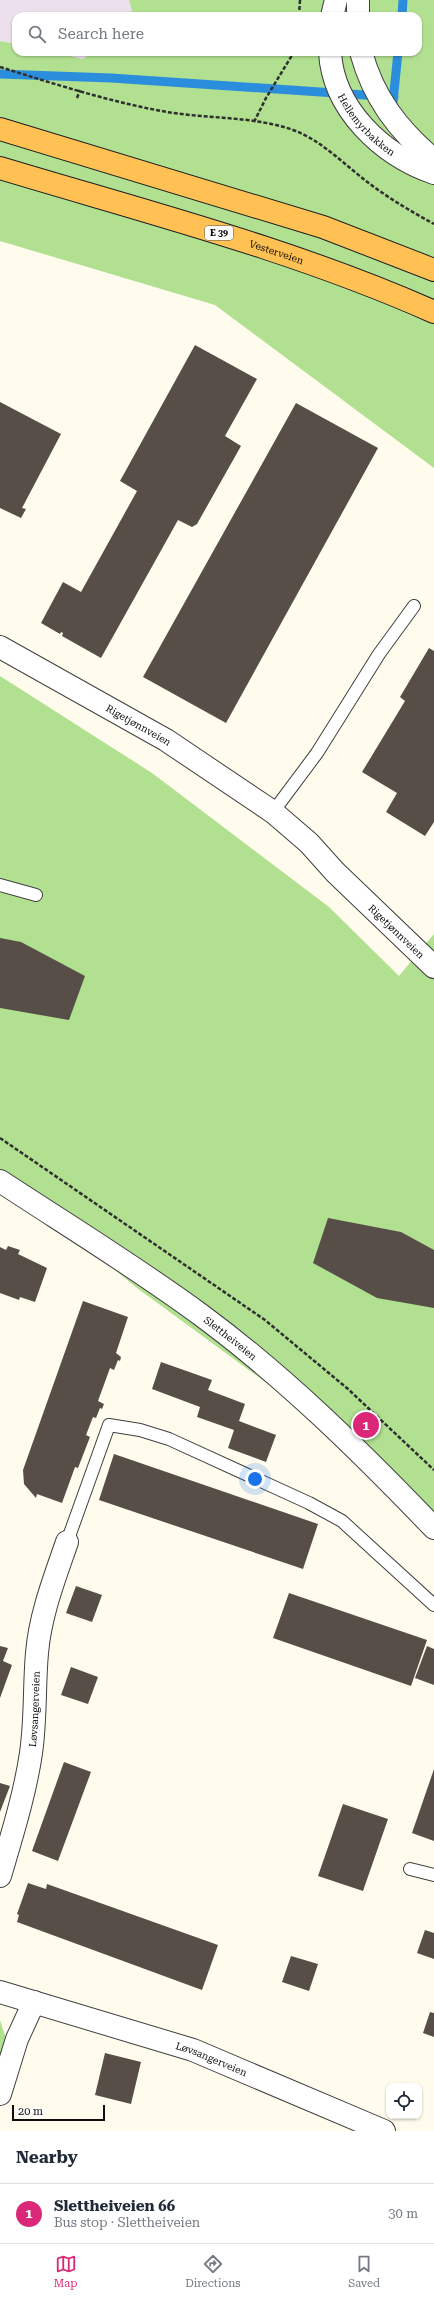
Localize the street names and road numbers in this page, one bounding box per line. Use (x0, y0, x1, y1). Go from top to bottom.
street label: Hellemyrbakken (336, 92, 397, 158)
road number: E 39 (205, 226, 233, 240)
street label: Vesterveien (248, 238, 305, 267)
street label: Rigetjønnveien (104, 703, 174, 748)
street label: Rigetjønnveien (366, 902, 427, 961)
street label: Slettheiveien (202, 1314, 259, 1363)
street label: Løvsangerveien (27, 1670, 42, 1748)
street label: Løvsangerveien (174, 2040, 249, 2079)

